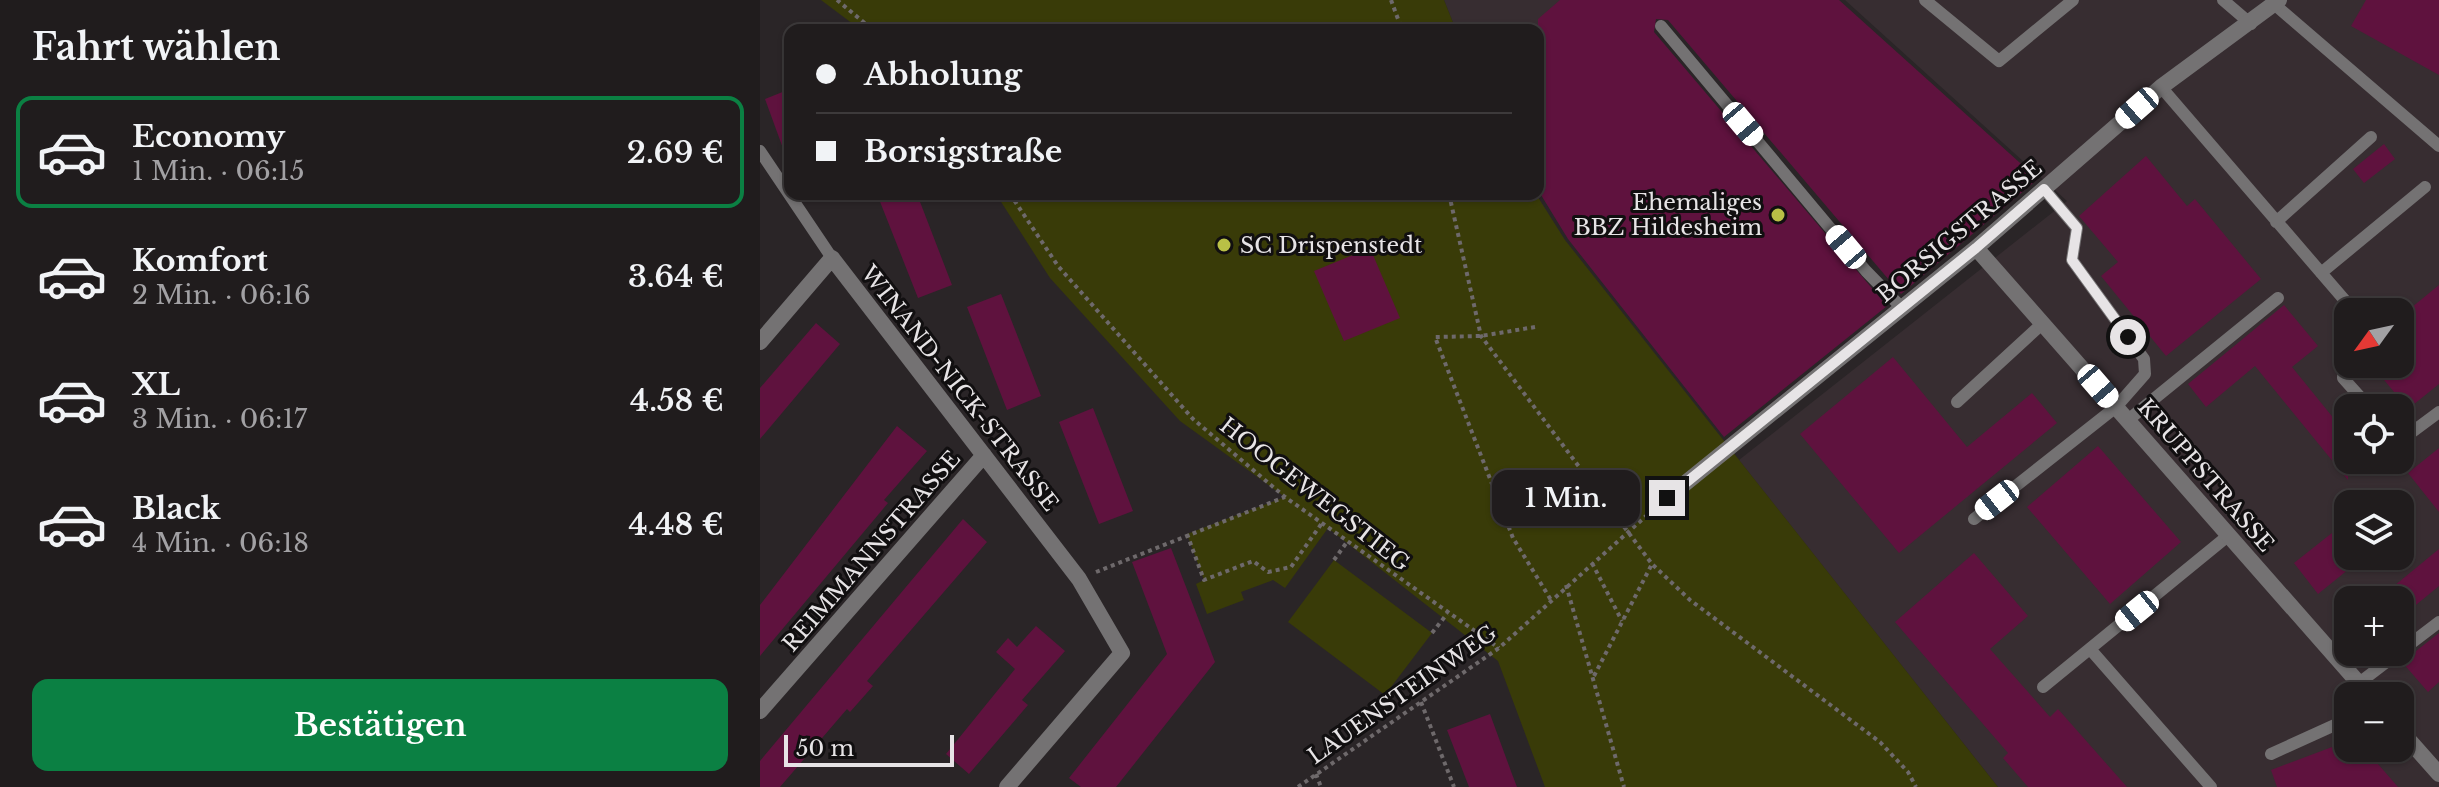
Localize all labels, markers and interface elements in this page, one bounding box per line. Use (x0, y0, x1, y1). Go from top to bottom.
text: Fahrt wählen (32, 25, 280, 70)
text: Abholung (864, 56, 1022, 93)
car (2111, 83, 2163, 133)
car (1718, 98, 1768, 150)
icon: car (36, 116, 108, 188)
text: Economy (132, 118, 285, 155)
text: Borsigstraße (864, 133, 1062, 170)
text: 2.69 € (627, 134, 724, 171)
street label: BORSIGSTRASSE (1871, 154, 2047, 308)
text: 1 Min. · 06:15 (132, 155, 304, 187)
place label: Ehemaliges BBZ Hildesheim (1574, 189, 1762, 241)
marker: Ehemaliges BBZ Hildesheim (1769, 206, 1787, 224)
car (1821, 221, 1871, 273)
place label: SC Drispenstedt (1240, 232, 1423, 259)
marker: SC Drispenstedt (1215, 236, 1233, 254)
icon: car (36, 240, 108, 312)
text: Komfort (132, 242, 268, 279)
text: 3.64 € (628, 258, 724, 295)
street label: WINAND-NICK-STRASSE (855, 259, 1064, 516)
text: 2 Min. · 06:16 (132, 279, 311, 311)
north arrow (2334, 298, 2414, 378)
map controls (2334, 298, 2414, 762)
route start (2110, 319, 2146, 355)
car (2073, 360, 2123, 412)
icon: car (36, 364, 108, 436)
text: XL (132, 366, 180, 403)
text: 4.58 € (630, 382, 724, 419)
street label: KRUPPSTRASSE (2132, 393, 2279, 557)
button: locate (2334, 394, 2414, 474)
text: 3 Min. · 06:17 (132, 403, 307, 435)
street label: HOOGEWEGSTIEG (1214, 412, 1415, 577)
street label: REIMMANNSTRASSE (777, 445, 966, 657)
callout: 1 Min. (1491, 470, 1639, 526)
car (1971, 476, 2023, 524)
route end (1649, 480, 1685, 516)
text: 1 Min. (1525, 482, 1607, 514)
icon: car (36, 488, 108, 560)
text: Black (132, 490, 220, 527)
button: layers (2334, 490, 2414, 570)
text: 4.48 € (628, 506, 724, 543)
text: 4 Min. · 06:18 (132, 527, 309, 559)
button: + (2334, 586, 2414, 666)
car (2111, 587, 2163, 635)
street label: LAUENSTEINWEG (1303, 619, 1502, 770)
button: Bestätigen (32, 679, 728, 771)
button: − (2334, 682, 2414, 762)
scale bar (784, 731, 954, 767)
text: 50 m (796, 735, 854, 762)

